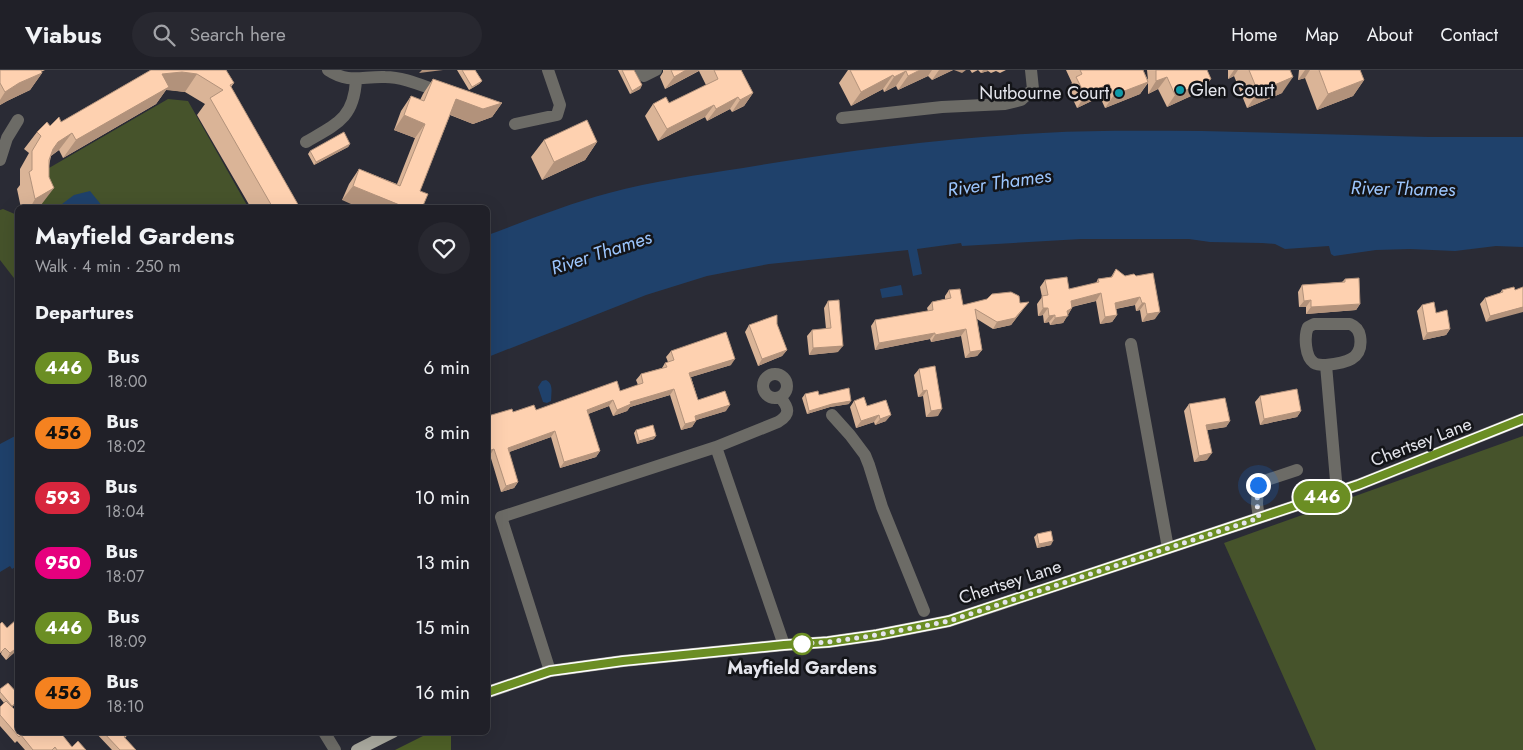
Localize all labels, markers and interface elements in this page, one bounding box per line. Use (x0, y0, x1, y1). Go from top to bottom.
search box (132, 12, 482, 57)
text: Viabus (25, 17, 102, 52)
icon: search (150, 21, 178, 49)
text: Search here (190, 21, 286, 48)
text: Home (1231, 22, 1277, 48)
text: Map (1305, 22, 1339, 48)
text: About (1367, 22, 1412, 48)
text: Contact (1440, 22, 1498, 48)
place label: Glen Court (1190, 77, 1275, 103)
place label: Nutbourne Court (979, 80, 1110, 106)
marker: Glen Court (1174, 84, 1186, 96)
marker: Nutbourne Court (1113, 87, 1125, 99)
water label: River Thames (945, 162, 1053, 203)
water label: River Thames (1350, 174, 1456, 203)
text: Mayfield Gardens (35, 218, 234, 253)
button: heart (418, 222, 470, 274)
water label: River Thames (547, 223, 656, 281)
text: Walk · 4 min · 250 m (35, 255, 181, 278)
text: Departures (35, 299, 134, 326)
text: Bus (107, 343, 139, 370)
text: 6 min (424, 354, 470, 381)
text: 446 (45, 355, 82, 381)
text: 18:00 (107, 370, 147, 393)
text: Bus (106, 408, 138, 435)
street label: Chertsey Lane (1367, 411, 1475, 473)
text: 8 min (424, 419, 470, 446)
text: 456 (45, 420, 81, 446)
text: 18:02 (106, 435, 146, 458)
text: Bus (105, 473, 137, 500)
your location (1246, 473, 1271, 498)
line badge: 446 (1293, 481, 1351, 513)
text: 10 min (415, 484, 470, 511)
text: 446 (1303, 484, 1341, 510)
text: 593 (45, 485, 80, 511)
text: 18:04 (105, 500, 145, 523)
text: Bus (106, 538, 138, 565)
text: 13 min (416, 549, 470, 576)
text: 950 (45, 550, 81, 576)
street label: Chertsey Lane (955, 553, 1065, 611)
text: 18:07 (106, 565, 144, 588)
text: Bus (107, 603, 139, 630)
text: 15 min (415, 614, 470, 641)
text: 446 (45, 615, 82, 641)
text: 18:09 (107, 630, 147, 653)
marker: Mayfield Gardens (791, 633, 813, 655)
place label: Mayfield Gardens (727, 655, 877, 681)
text: Bus (106, 668, 138, 695)
text: 16 min (415, 679, 470, 706)
text: 456 (45, 680, 81, 706)
text: 18:10 (106, 695, 144, 718)

